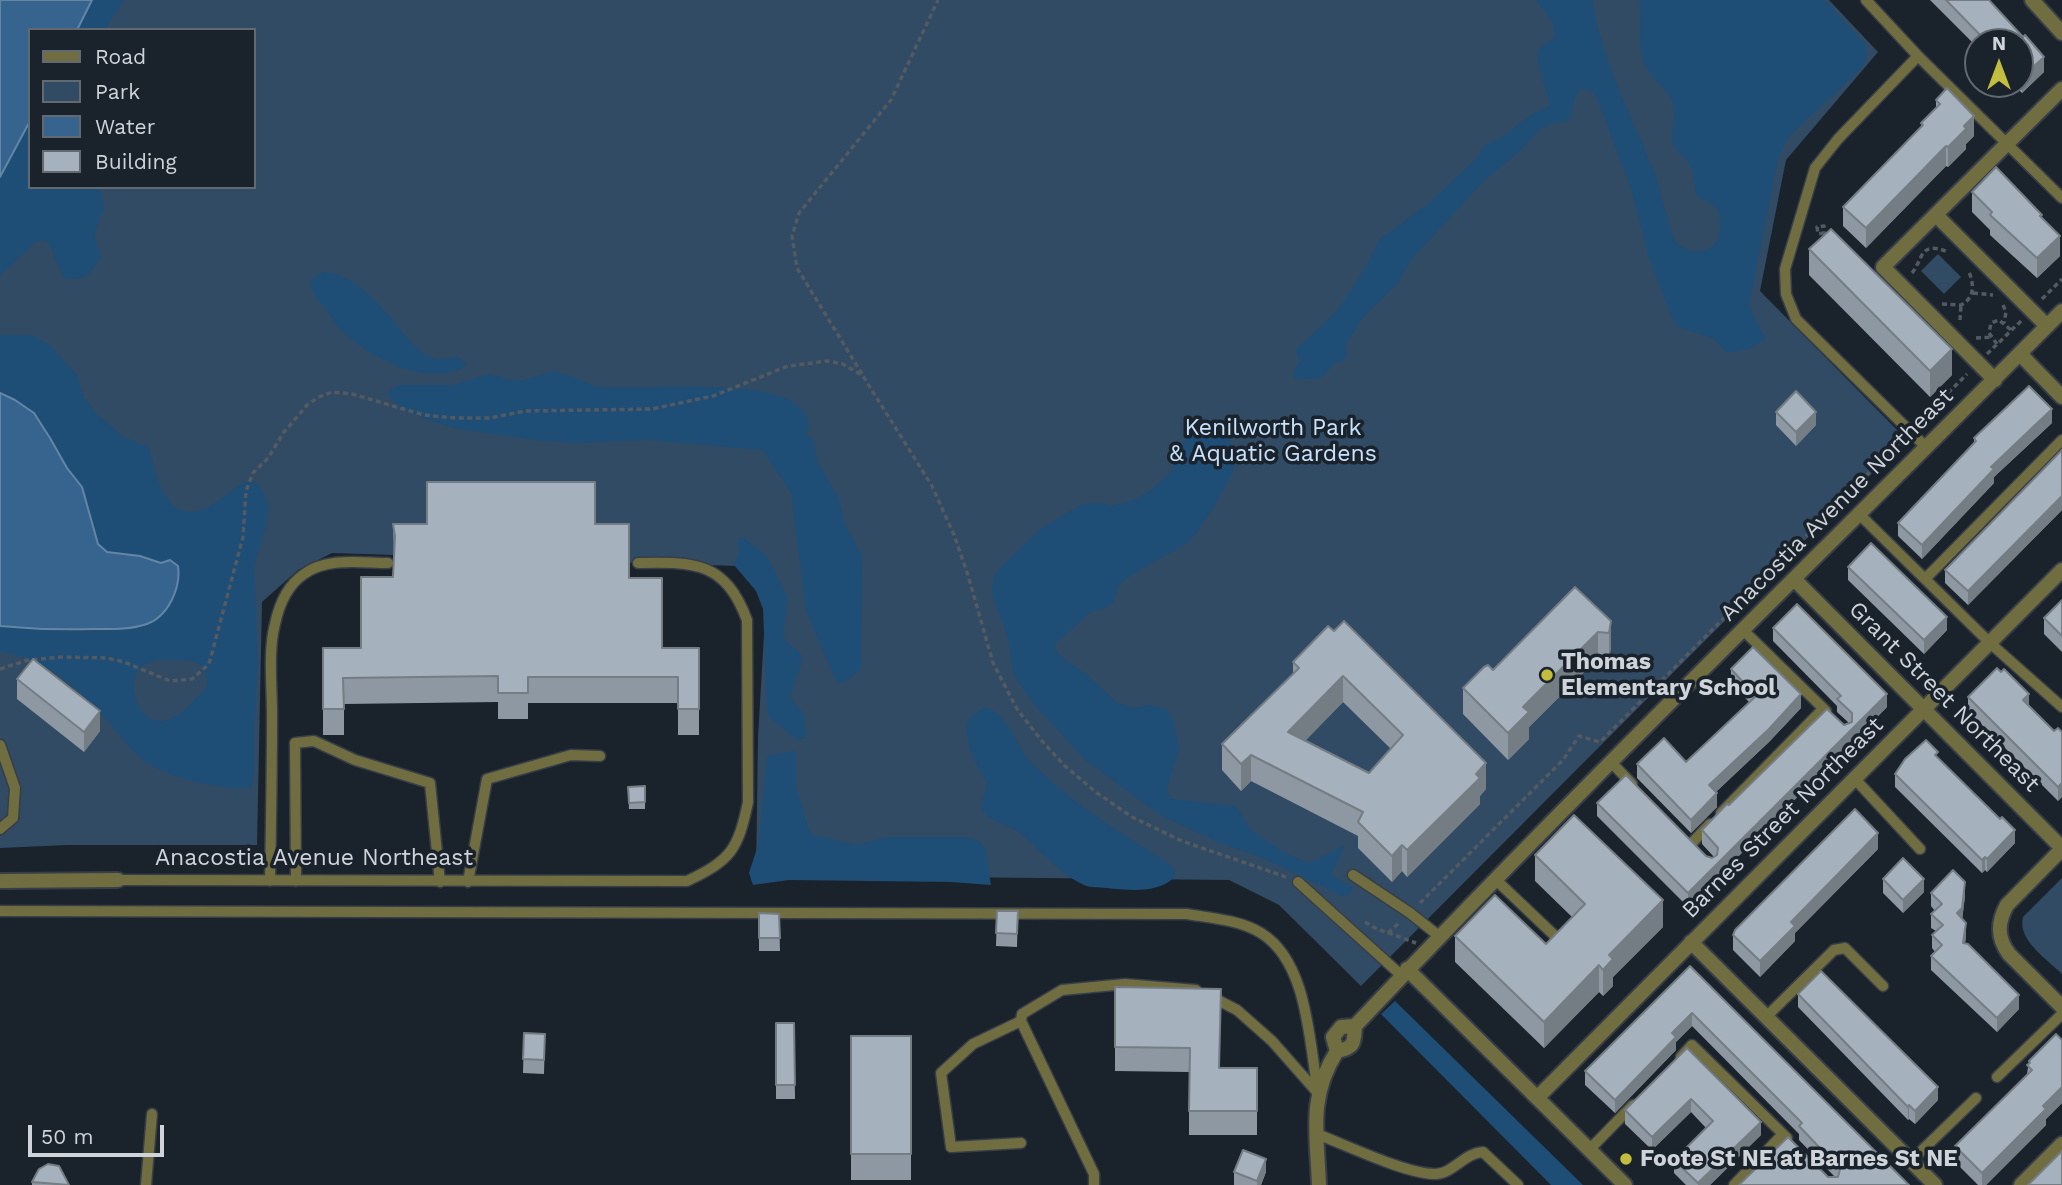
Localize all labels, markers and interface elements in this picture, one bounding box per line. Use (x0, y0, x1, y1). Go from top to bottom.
legend (28, 28, 256, 189)
north arrow (1964, 28, 2034, 98)
text: N (1992, 32, 2006, 55)
text: Road (95, 44, 146, 69)
text: Park (95, 79, 140, 104)
text: Water (95, 114, 155, 139)
text: Building (95, 149, 177, 174)
street label: Anacostia Avenue Northeast (1715, 383, 1959, 627)
park label: Kenilworth Park & Aquatic Gardens (1169, 414, 1377, 468)
street label: Grant Street Northeast (1843, 596, 2045, 798)
place label: Thomas Elementary School (1561, 648, 1776, 702)
marker: Thomas Elementary School (1539, 667, 1555, 683)
street label: Barnes Street Northeast (1677, 712, 1889, 924)
street label: Anacostia Avenue Northeast (155, 844, 473, 872)
scale bar (32, 1112, 168, 1156)
text: 50 m (41, 1124, 93, 1149)
place label: Foote St NE at Barnes St NE (1640, 1145, 1958, 1173)
marker: Foote St NE at Barnes St NE (1618, 1151, 1634, 1167)

